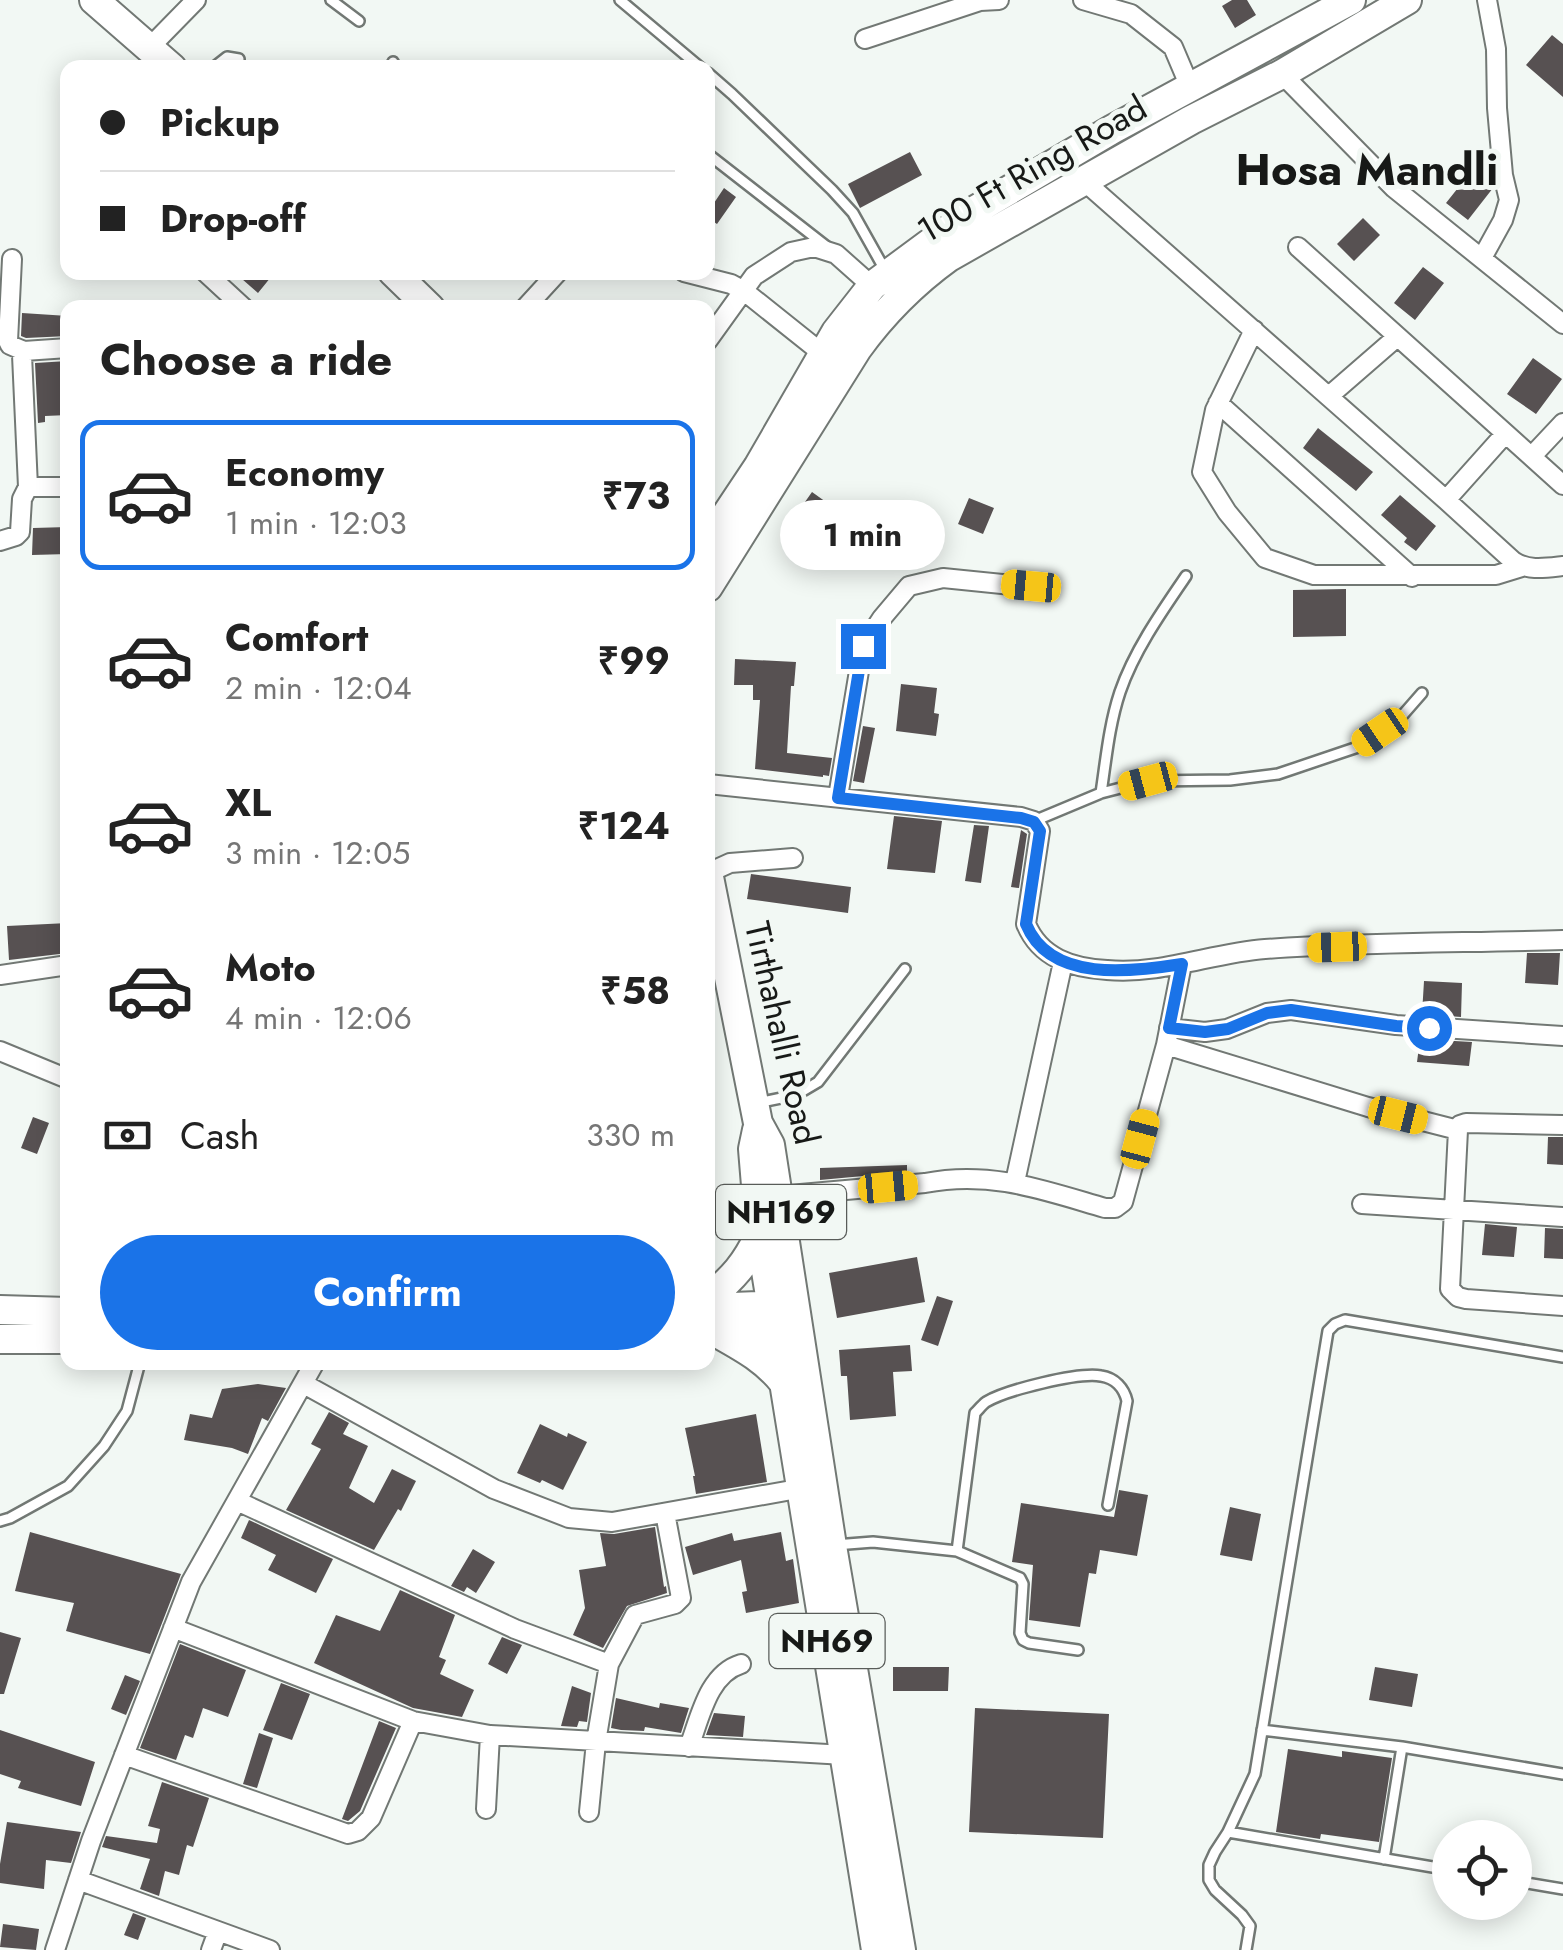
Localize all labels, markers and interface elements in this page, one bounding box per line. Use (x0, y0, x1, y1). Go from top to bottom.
street label: 100 Ft Ring Road (908, 83, 1156, 255)
text: Pickup (160, 95, 280, 150)
district label: Hosa Mandli (1236, 137, 1498, 202)
text: Drop-off (160, 191, 306, 246)
text: Choose a ride (100, 327, 392, 392)
text: Economy (225, 445, 384, 500)
icon: car (105, 450, 195, 540)
text: ₹73 (602, 468, 670, 523)
text: 1 min · 12:03 (225, 500, 407, 546)
callout: 1 min (780, 501, 946, 571)
text: 1 min (823, 512, 902, 558)
car (1000, 568, 1062, 604)
text: Comfort (225, 610, 368, 665)
icon: car (105, 615, 195, 705)
route end (841, 624, 886, 669)
text: ₹99 (597, 633, 670, 688)
text: 2 min · 12:04 (225, 665, 412, 711)
car (1347, 703, 1413, 761)
car (1115, 759, 1181, 803)
text: XL (225, 775, 271, 830)
icon: car (105, 780, 195, 870)
text: ₹124 (577, 798, 670, 853)
text: 3 min · 12:05 (225, 830, 410, 876)
street label: Tirthahalli Road (732, 917, 832, 1149)
car (1306, 931, 1368, 963)
text: Moto (225, 940, 316, 995)
icon: car (105, 945, 195, 1035)
text: ₹58 (600, 963, 670, 1018)
text: 4 min · 12:06 (225, 995, 412, 1041)
route start (1407, 1006, 1452, 1051)
car (1365, 1093, 1431, 1137)
car (1118, 1106, 1162, 1172)
icon: cash (100, 1108, 155, 1163)
text: Cash (180, 1108, 260, 1163)
text: 330 m (586, 1112, 675, 1158)
car (857, 1169, 919, 1205)
road number: NH169 (716, 1185, 846, 1239)
button: Confirm (100, 1235, 675, 1350)
road number: NH69 (770, 1614, 884, 1668)
map controls (1432, 1820, 1532, 1920)
button: locate (1432, 1820, 1532, 1920)

